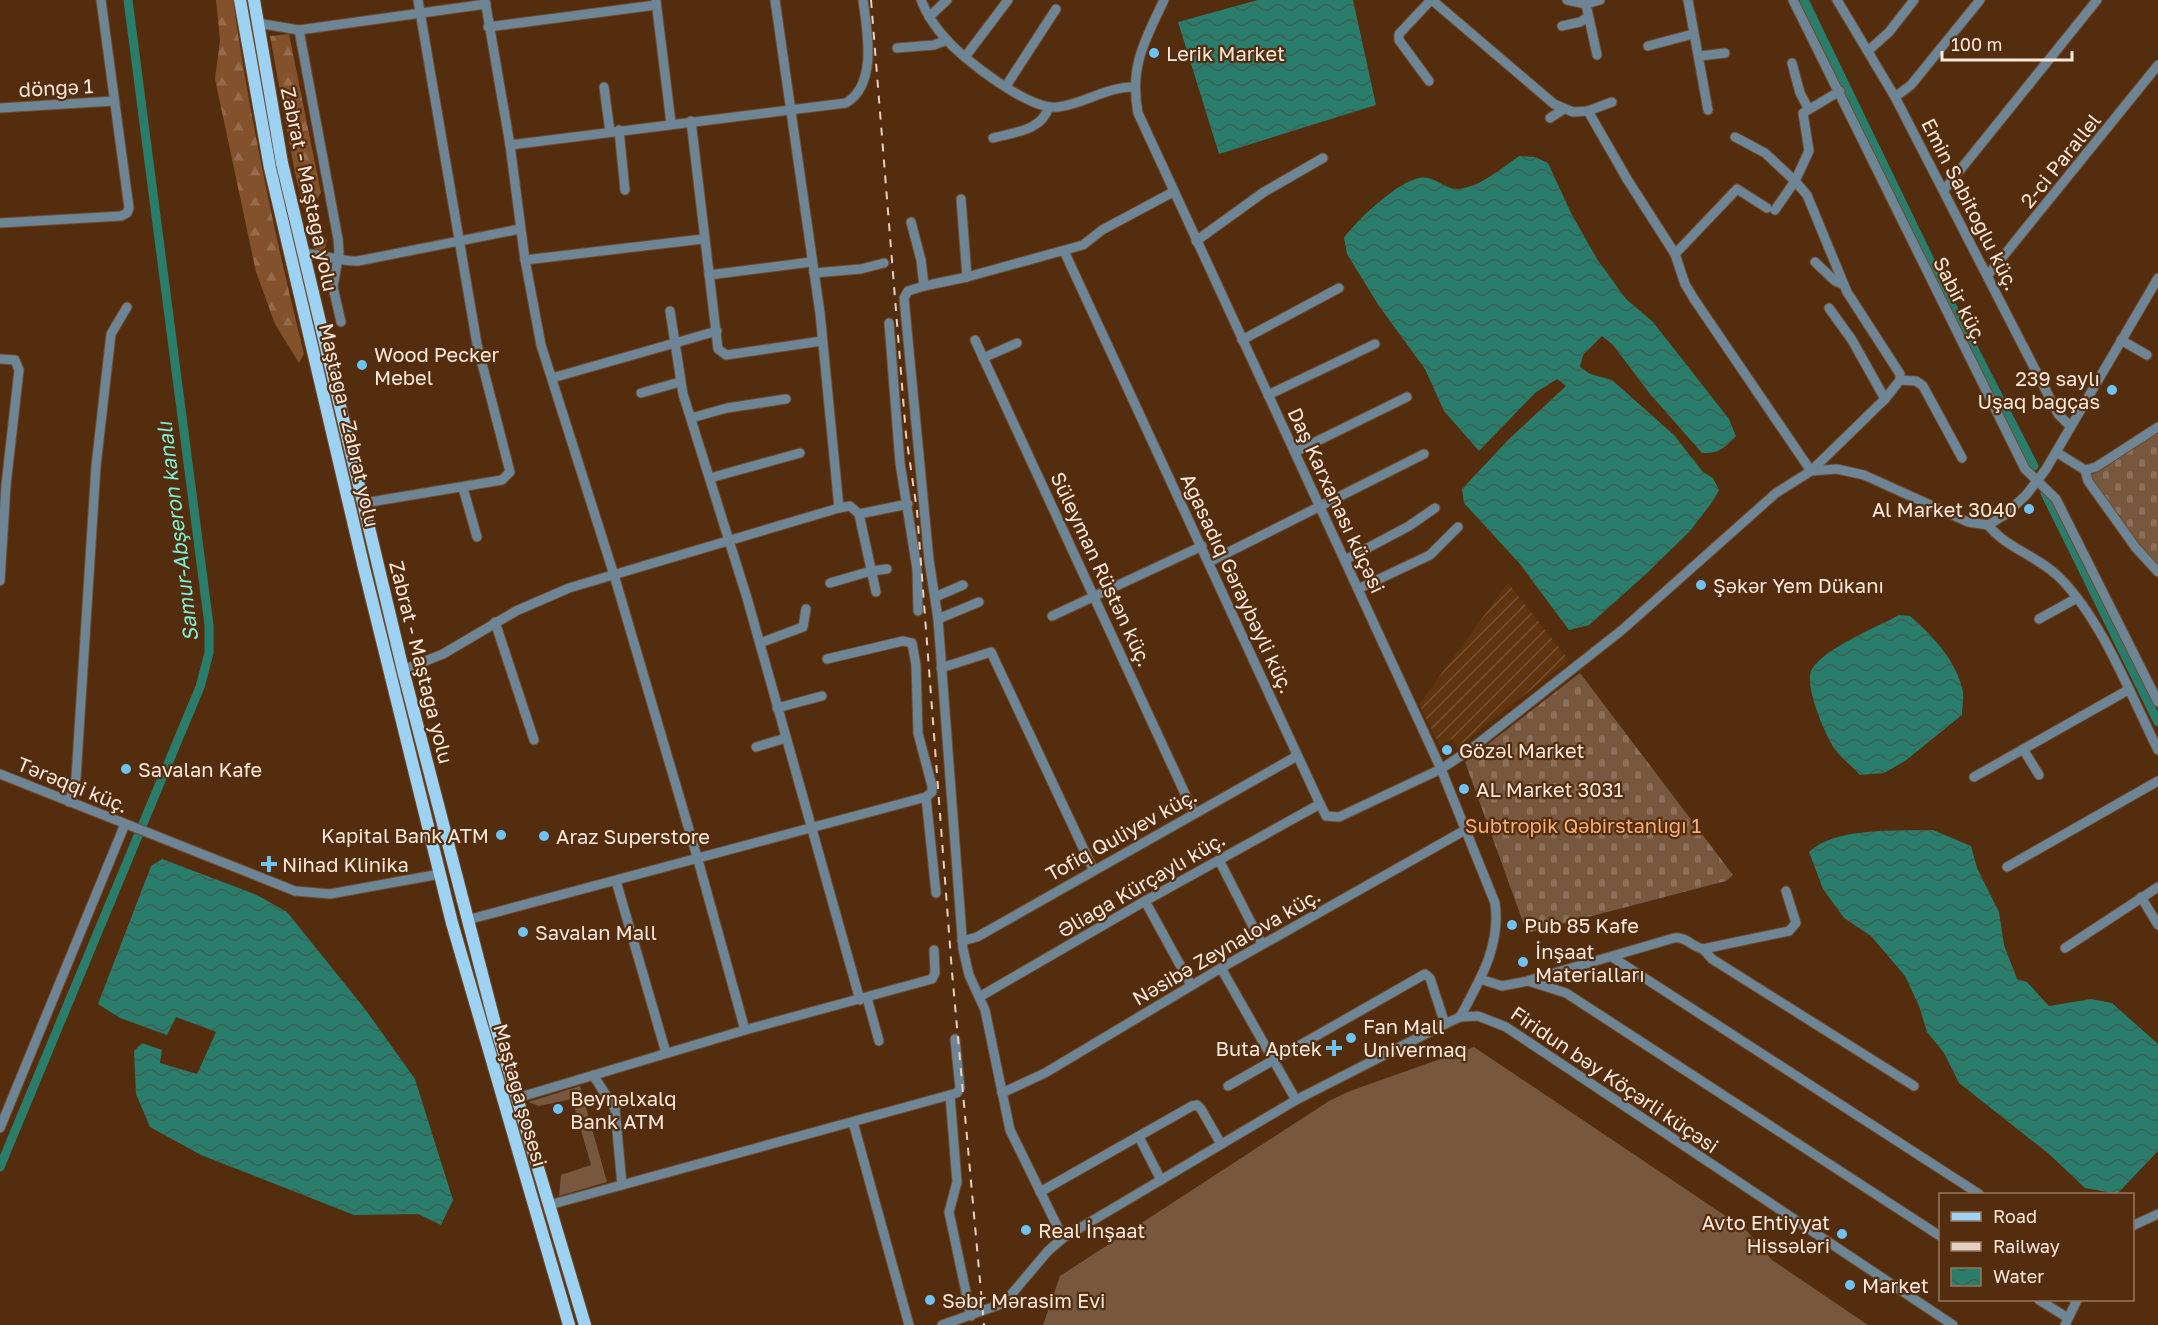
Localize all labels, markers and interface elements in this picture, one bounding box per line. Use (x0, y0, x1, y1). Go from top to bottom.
scale bar (1942, 24, 2072, 62)
text: 100 m (1951, 33, 2002, 55)
place label: Lerik Market (1166, 41, 1285, 65)
marker: Lerik Market (1147, 46, 1161, 60)
street label: döngə 1 (18, 73, 94, 101)
street label: Zabrat - Maştağa yolu (277, 85, 343, 293)
street label: 2-ci Parallel (2015, 108, 2105, 212)
street label: Emin Sabitoğlu küç. (1917, 114, 2025, 294)
street label: Sabir küç. (1929, 252, 1993, 348)
street label: Maştağa - Zabrat yolu (315, 321, 385, 529)
place label: Wood Pecker Mebel (374, 342, 500, 389)
marker: Wood Pecker Mebel (355, 358, 369, 372)
place label: 239 saylı Uşaq bağças (1978, 366, 2100, 413)
marker: 239 saylı Uşaq bağças (2105, 383, 2119, 397)
street label: Daş Karxanası küçəsi (1283, 403, 1391, 597)
water label: Samur-Abşeron kanalı (150, 419, 203, 643)
street label: Süleyman Rüstən küç. (1046, 468, 1158, 670)
street label: Ağasadıq Gəraybəyli küç. (1176, 469, 1300, 697)
place label: Al Market 3040 (1872, 497, 2017, 521)
marker: Al Market 3040 (2022, 502, 2036, 516)
street label: Zabrat - Maştağa yolu (385, 558, 459, 766)
place label: Şəkər Yem Dükanı (1713, 573, 1884, 597)
marker: Şəkər Yem Dükanı (1694, 578, 1708, 592)
place label: Gözəl Market (1459, 738, 1585, 762)
marker: Gözəl Market (1440, 743, 1454, 757)
street label: Tərəqqi küç. (14, 751, 132, 817)
place label: Savalan Kafe (138, 757, 262, 781)
marker: Savalan Kafe (119, 762, 133, 776)
place label: AL Market 3031 (1476, 777, 1623, 801)
marker: AL Market 3031 (1457, 782, 1471, 796)
street label: Tofiq Quliyev küç. (1041, 783, 1201, 885)
park label: Subtropik Qəbirstanlığı 1 (1465, 813, 1702, 837)
place label: Kapital Bank ATM (321, 823, 489, 847)
place label: Araz Superstore (556, 824, 710, 848)
street label: Əliağa Kürçaylı küç. (1053, 826, 1229, 942)
marker: Kapital Bank ATM (494, 828, 508, 842)
marker: Araz Superstore (537, 829, 551, 843)
place label: Nihad Klinika (282, 852, 409, 876)
marker: Nihad Klinika (260, 855, 278, 873)
street label: Nəsibə Zeynalova küç. (1128, 882, 1324, 1010)
place label: Pub 85 Kafe (1524, 913, 1639, 937)
marker: Pub 85 Kafe (1505, 918, 1519, 932)
place label: Savalan Mall (535, 920, 657, 944)
marker: Savalan Mall (516, 925, 530, 939)
place label: İnşaat Materialları (1535, 939, 1645, 986)
marker: İnşaat Materialları (1516, 955, 1530, 969)
street label: Firidun bəy Köçərli küçəsi (1507, 1001, 1723, 1157)
place label: Fan Mall Univermaq (1363, 1014, 1467, 1061)
street label: Maştağa şosesi (489, 1021, 553, 1169)
marker: Fan Mall Univermaq (1344, 1031, 1358, 1045)
place label: Buta Aptek (1216, 1036, 1322, 1060)
marker: Buta Aptek (1327, 1041, 1341, 1055)
place label: Beynəlxalq Bank ATM (570, 1086, 677, 1133)
marker: Beynəlxalq Bank ATM (551, 1102, 565, 1116)
legend (1939, 1193, 2134, 1301)
text: Road (1993, 1205, 2037, 1227)
place label: Avto Ehtiyyat Hissələri (1702, 1210, 1830, 1257)
place label: Real İnşaat (1038, 1218, 1145, 1242)
marker: Real İnşaat (1019, 1223, 1033, 1237)
marker: Avto Ehtiyyat Hissələri (1835, 1227, 1849, 1241)
text: Railway (1993, 1235, 2060, 1257)
text: Water (1993, 1265, 2044, 1287)
place label: Market (1862, 1273, 1929, 1297)
marker: Market (1843, 1278, 1857, 1292)
place label: Səbr Mərasim Evi (942, 1288, 1105, 1312)
marker: Səbr Mərasim Evi (923, 1293, 937, 1307)

